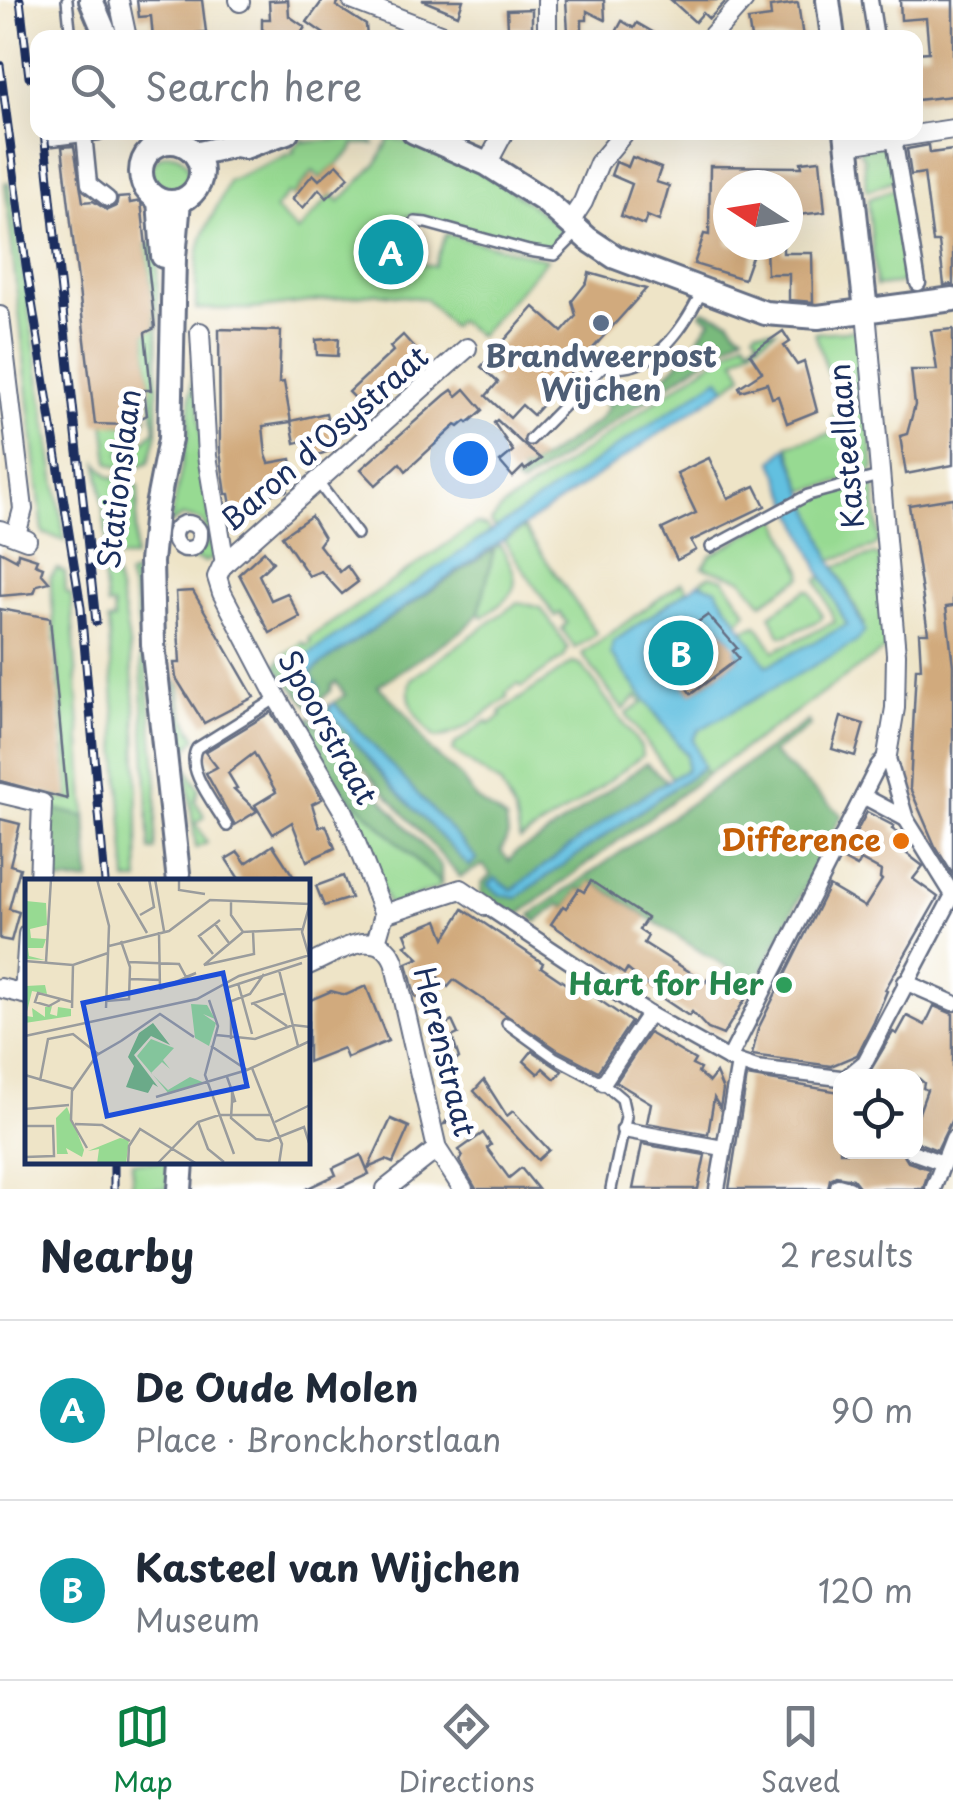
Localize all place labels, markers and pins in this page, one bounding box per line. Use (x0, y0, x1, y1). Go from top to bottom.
pin: A (358, 214, 424, 290)
marker: Brandweerpost Wijchen (590, 312, 612, 334)
place label: Brandweerpost Wijchen (485, 332, 717, 411)
pin: B (648, 616, 714, 690)
place label: Difference (721, 816, 881, 861)
marker: Difference (890, 830, 912, 852)
place label: Hart for Her (569, 960, 765, 1005)
marker: Hart for Her (773, 974, 795, 996)

